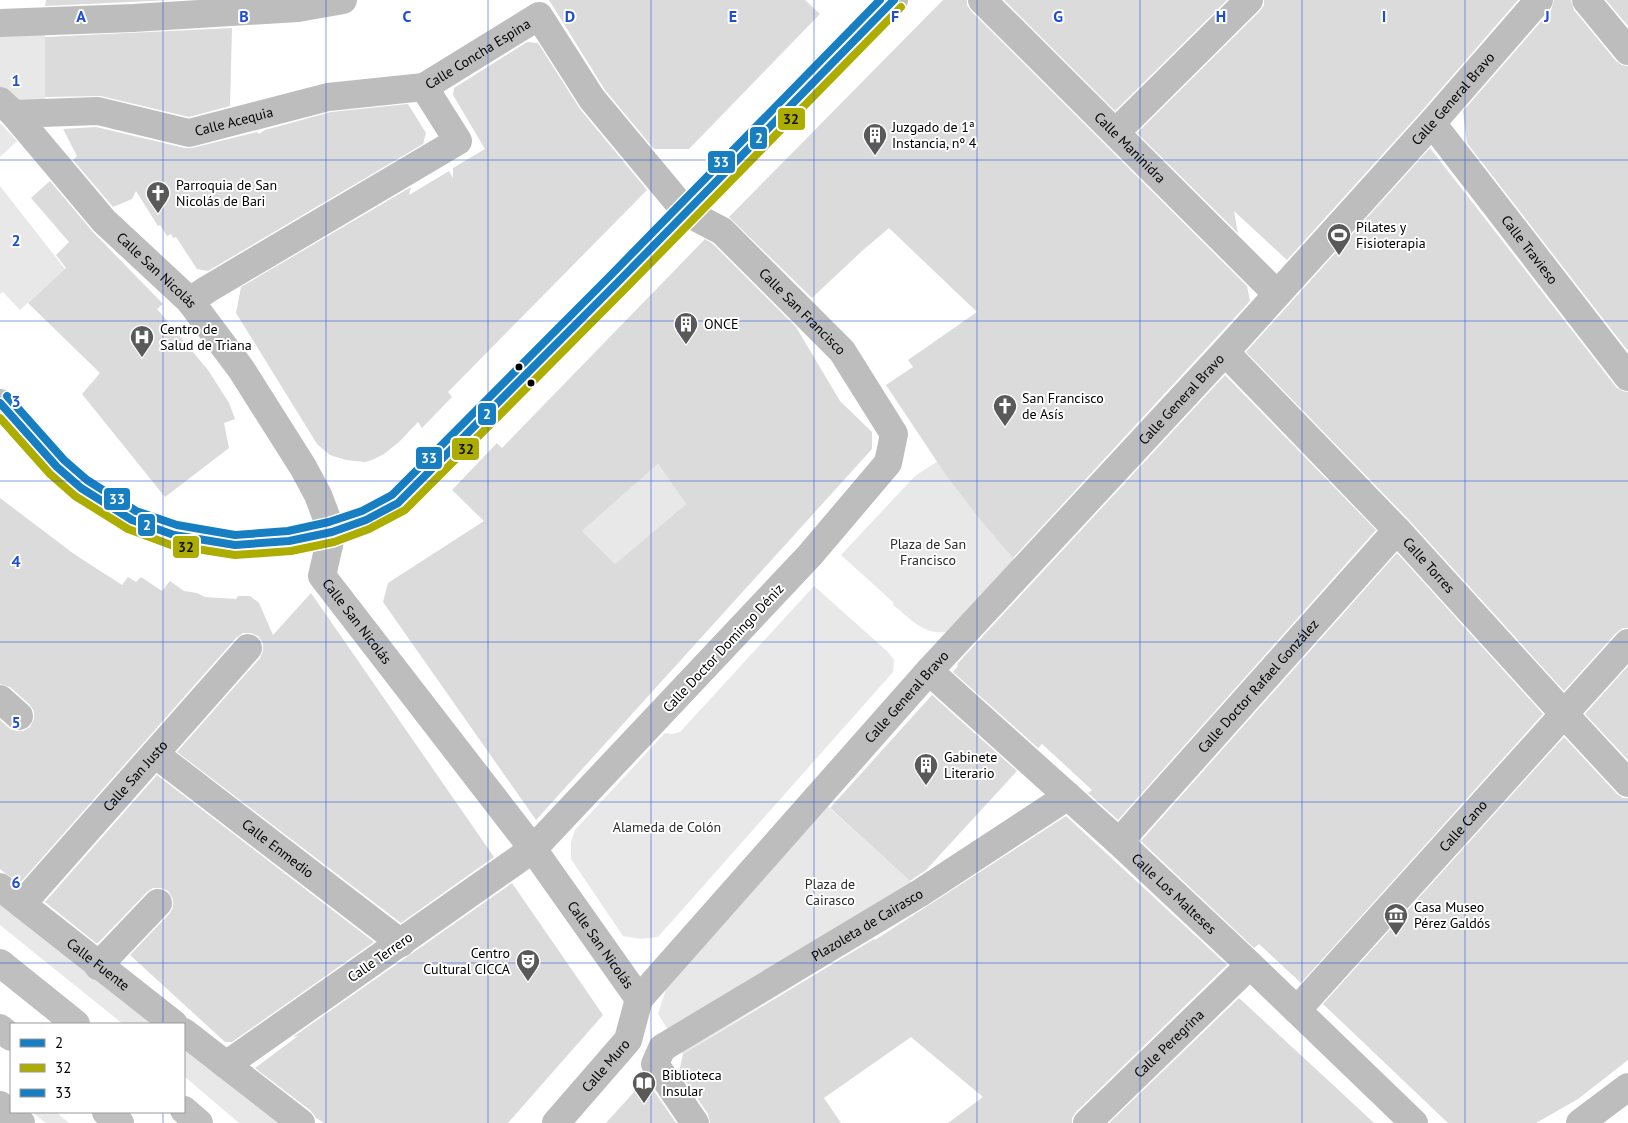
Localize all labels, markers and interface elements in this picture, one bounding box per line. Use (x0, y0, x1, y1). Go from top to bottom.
text: A (76, 6, 86, 26)
text: B (239, 6, 249, 26)
text: C (403, 6, 412, 26)
text: D (565, 6, 575, 26)
text: E (729, 6, 737, 26)
text: F (891, 6, 899, 26)
text: G (1053, 6, 1063, 26)
text: H (1216, 6, 1226, 26)
text: I (1382, 6, 1386, 26)
text: J (1543, 6, 1550, 26)
street label: Calle Concha Espina (422, 15, 534, 93)
street label: Calle General Bravo (1407, 48, 1498, 149)
text: 1 (11, 70, 21, 90)
street label: Calle Acequia (193, 103, 275, 140)
line badge: 32 (777, 107, 806, 131)
street label: Calle Maninidra (1090, 108, 1170, 187)
text: 32 (783, 110, 799, 128)
place label: Juzgado de 1ª Instancia, nº 4 (891, 118, 977, 152)
building icon: Juzgado de 1ª Instancia, nº 4 (862, 122, 888, 156)
line badge: 2 (749, 126, 768, 150)
text: 2 (755, 129, 763, 147)
line badge: 33 (707, 150, 736, 174)
text: 33 (713, 153, 729, 171)
place label: Parroquia de San Nicolás de Bari (176, 176, 277, 210)
church icon: Parroquia de San Nicolás de Bari (145, 180, 171, 214)
street label: Calle Travieso (1497, 212, 1562, 288)
place label: Pilates y Fisioterapia (1356, 218, 1426, 252)
sports icon: Pilates y Fisioterapia (1326, 222, 1352, 256)
street label: Calle San Nicolás (113, 228, 201, 311)
text: 2 (11, 230, 21, 250)
street label: Calle San Francisco (755, 264, 850, 359)
building icon: ONCE (673, 311, 699, 345)
place label: ONCE (704, 315, 739, 333)
place label: Centro de Salud de Triana (160, 320, 252, 354)
hospital icon: Centro de Salud de Triana (129, 324, 155, 358)
street label: Calle General Bravo (1135, 350, 1228, 448)
unlabelled marker (514, 362, 524, 372)
unlabelled marker (526, 378, 536, 388)
place label: San Francisco de Asís (1022, 389, 1104, 423)
text: 3 (11, 391, 21, 411)
church icon: San Francisco de Asís (992, 393, 1018, 427)
line badge: 2 (477, 402, 497, 426)
text: 2 (483, 405, 491, 423)
line badge: 32 (451, 437, 480, 461)
text: 32 (458, 440, 474, 458)
line badge: 33 (415, 446, 443, 470)
text: 33 (421, 449, 437, 467)
line badge: 33 (103, 487, 131, 511)
text: 33 (109, 490, 125, 508)
line badge: 2 (137, 513, 156, 537)
text: 2 (143, 516, 151, 534)
street label: Calle Torres (1399, 533, 1459, 597)
line badge: 32 (172, 535, 200, 559)
park label: Plaza de San Francisco (890, 535, 966, 569)
text: 32 (178, 538, 194, 556)
text: 4 (11, 551, 21, 571)
street label: Calle San Nicolás (318, 575, 396, 668)
street label: Calle Doctor Domingo Déniz (659, 580, 787, 716)
street label: Calle Doctor Rafael González (1194, 615, 1322, 757)
street label: Calle General Bravo (861, 647, 952, 747)
text: 5 (11, 712, 21, 732)
street label: Calle San Justo (99, 736, 171, 815)
place label: Gabinete Literario (944, 748, 997, 782)
building icon: Gabinete Literario (913, 752, 939, 786)
street label: Calle Cano (1435, 796, 1491, 856)
street label: Calle Enmedio (238, 815, 318, 882)
park label: Alameda de Colón (613, 818, 721, 836)
street label: Calle Los Malteses (1128, 849, 1220, 938)
text: 6 (11, 872, 21, 892)
park label: Plaza de Cairasco (805, 875, 855, 909)
street label: Plazoleta de Cairasco (808, 884, 926, 965)
street label: Calle San Nicolás (563, 897, 638, 992)
place label: Casa Museo Pérez Galdós (1414, 898, 1490, 932)
museum icon: Casa Museo Pérez Galdós (1383, 902, 1409, 936)
street label: Calle Terrero (344, 928, 416, 986)
street label: Calle Fuente (63, 934, 133, 995)
place label: Centro Cultural CICCA (423, 944, 511, 978)
theatre icon: Centro Cultural CICCA (515, 948, 541, 982)
street label: Calle Peregrina (1130, 1006, 1208, 1082)
legend (10, 1023, 185, 1113)
text: 2 (55, 1033, 63, 1052)
street label: Calle Muro (578, 1035, 634, 1096)
text: 32 (55, 1058, 71, 1077)
place label: Biblioteca Insular (662, 1066, 722, 1100)
library icon: Biblioteca Insular (631, 1070, 657, 1104)
text: 33 (55, 1083, 71, 1102)

